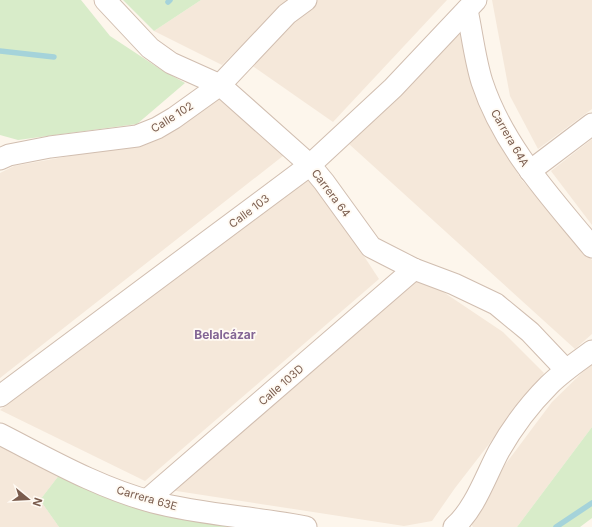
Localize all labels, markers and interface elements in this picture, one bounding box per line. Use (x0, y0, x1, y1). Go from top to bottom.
street label: Calle 102 (148, 99, 196, 135)
street label: Carrera 64A (488, 107, 532, 169)
street label: Carrera 64 (308, 166, 354, 220)
street label: Calle 103 (226, 191, 272, 231)
district label: Belalcázar (194, 327, 256, 342)
street label: Calle 103D (256, 362, 306, 408)
north arrow (8, 479, 48, 519)
street label: Carrera 63E (115, 483, 179, 513)
text: N (30, 496, 45, 508)

